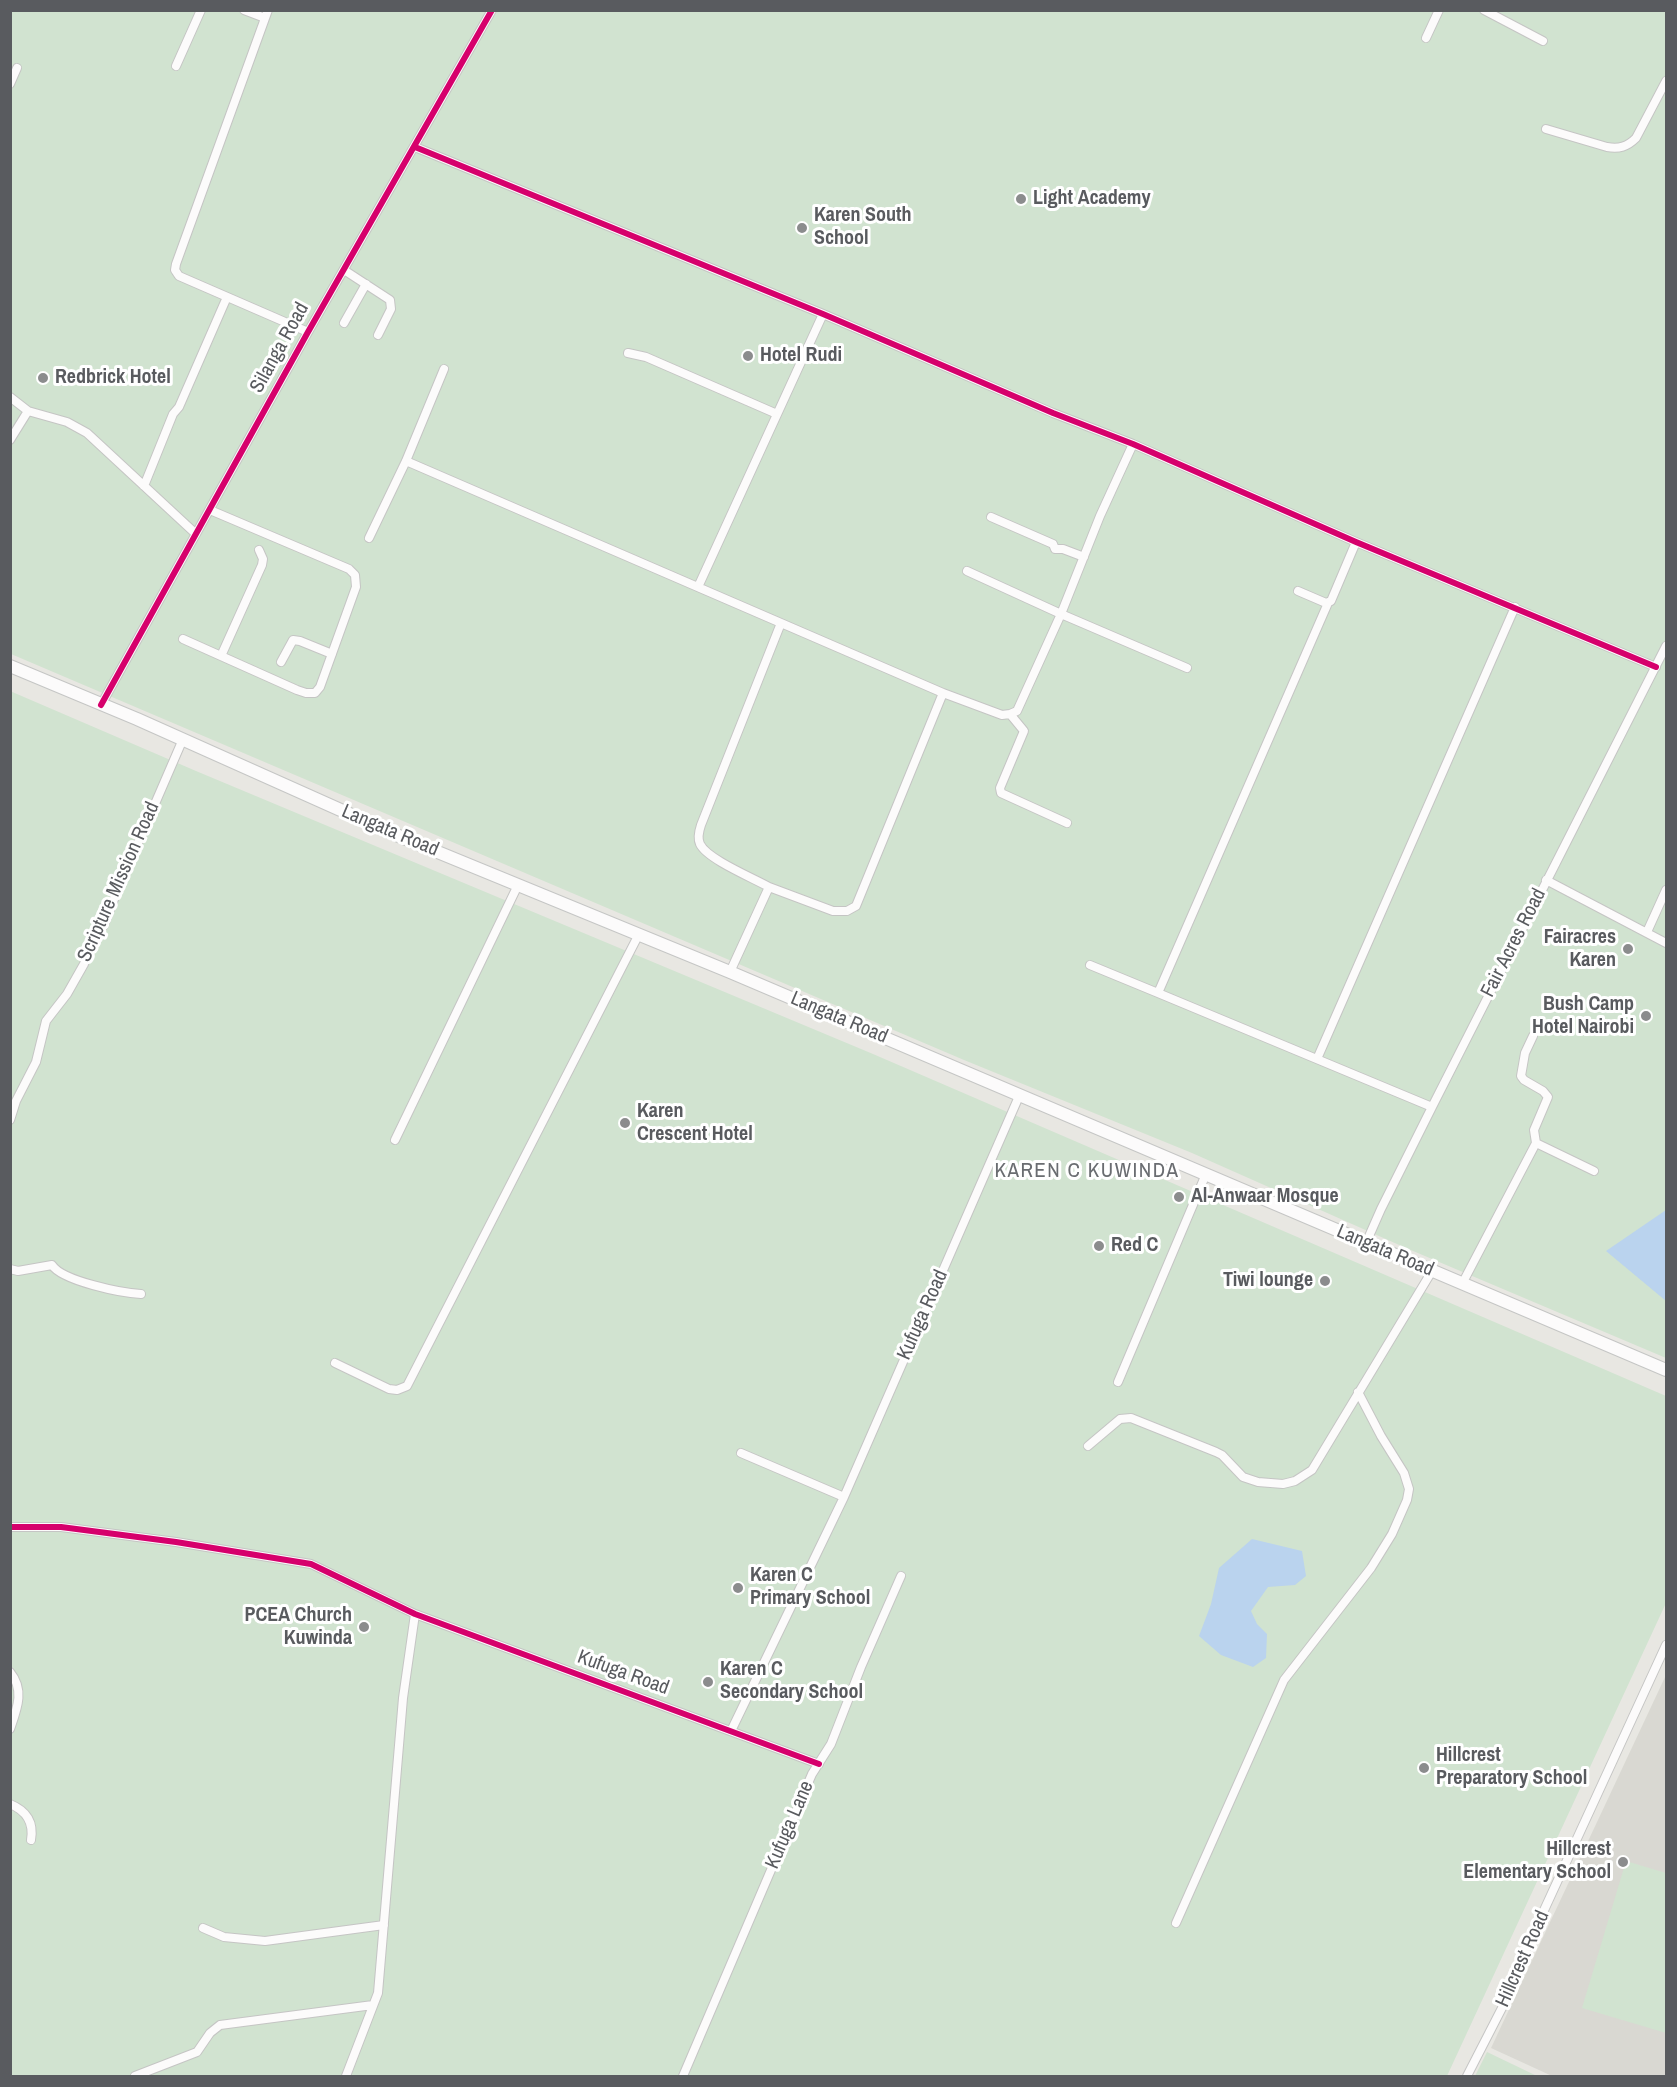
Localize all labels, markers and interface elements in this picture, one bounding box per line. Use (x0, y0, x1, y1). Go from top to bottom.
place label: Light Academy (1033, 187, 1151, 211)
marker: Light Academy (1014, 192, 1028, 206)
place label: Karen South School (814, 204, 911, 251)
marker: Karen South School (795, 221, 809, 235)
street label: Silanga Road (245, 299, 315, 397)
place label: Hotel Rudi (760, 344, 842, 368)
marker: Hotel Rudi (741, 349, 755, 363)
place label: Redbrick Hotel (55, 366, 171, 390)
marker: Redbrick Hotel (36, 371, 50, 385)
street label: Scripture Mission Road (73, 798, 165, 966)
street label: Langata Road (338, 800, 442, 862)
street label: Fair Acres Road (1476, 885, 1552, 1001)
place label: Fairacres Karen (1544, 926, 1616, 973)
marker: Fairacres Karen (1621, 942, 1635, 956)
street label: Langata Road (787, 987, 891, 1049)
place label: Bush Camp Hotel Nairobi (1532, 993, 1634, 1040)
marker: Bush Camp Hotel Nairobi (1639, 1009, 1653, 1023)
place label: Karen Crescent Hotel (637, 1100, 753, 1147)
marker: Karen Crescent Hotel (618, 1116, 632, 1130)
district label: KAREN C KUWINDA (994, 1158, 1180, 1184)
place label: Al-Anwaar Mosque (1191, 1185, 1339, 1209)
marker: Al-Anwaar Mosque (1172, 1190, 1186, 1204)
street label: Langata Road (1333, 1220, 1437, 1282)
place label: Red C (1111, 1234, 1158, 1258)
marker: Red C (1092, 1239, 1106, 1253)
street label: Kufuga Road (893, 1266, 953, 1364)
place label: Tiwi lounge (1223, 1269, 1313, 1293)
marker: Tiwi lounge (1318, 1274, 1332, 1288)
place label: Karen C Primary School (750, 1564, 870, 1611)
marker: Karen C Primary School (731, 1581, 745, 1595)
place label: PCEA Church Kuwinda (244, 1604, 352, 1651)
marker: PCEA Church Kuwinda (357, 1620, 371, 1634)
street label: Kufuga Road (574, 1645, 672, 1701)
place label: Karen C Secondary School (720, 1658, 863, 1705)
marker: Karen C Secondary School (701, 1675, 715, 1689)
place label: Hillcrest Preparatory School (1436, 1744, 1587, 1791)
marker: Hillcrest Preparatory School (1417, 1761, 1431, 1775)
street label: Kufuga Lane (761, 1777, 819, 1873)
place label: Hillcrest Elementary School (1463, 1838, 1611, 1885)
marker: Hillcrest Elementary School (1616, 1855, 1630, 1869)
street label: Hillcrest Road (1491, 1907, 1555, 2011)

